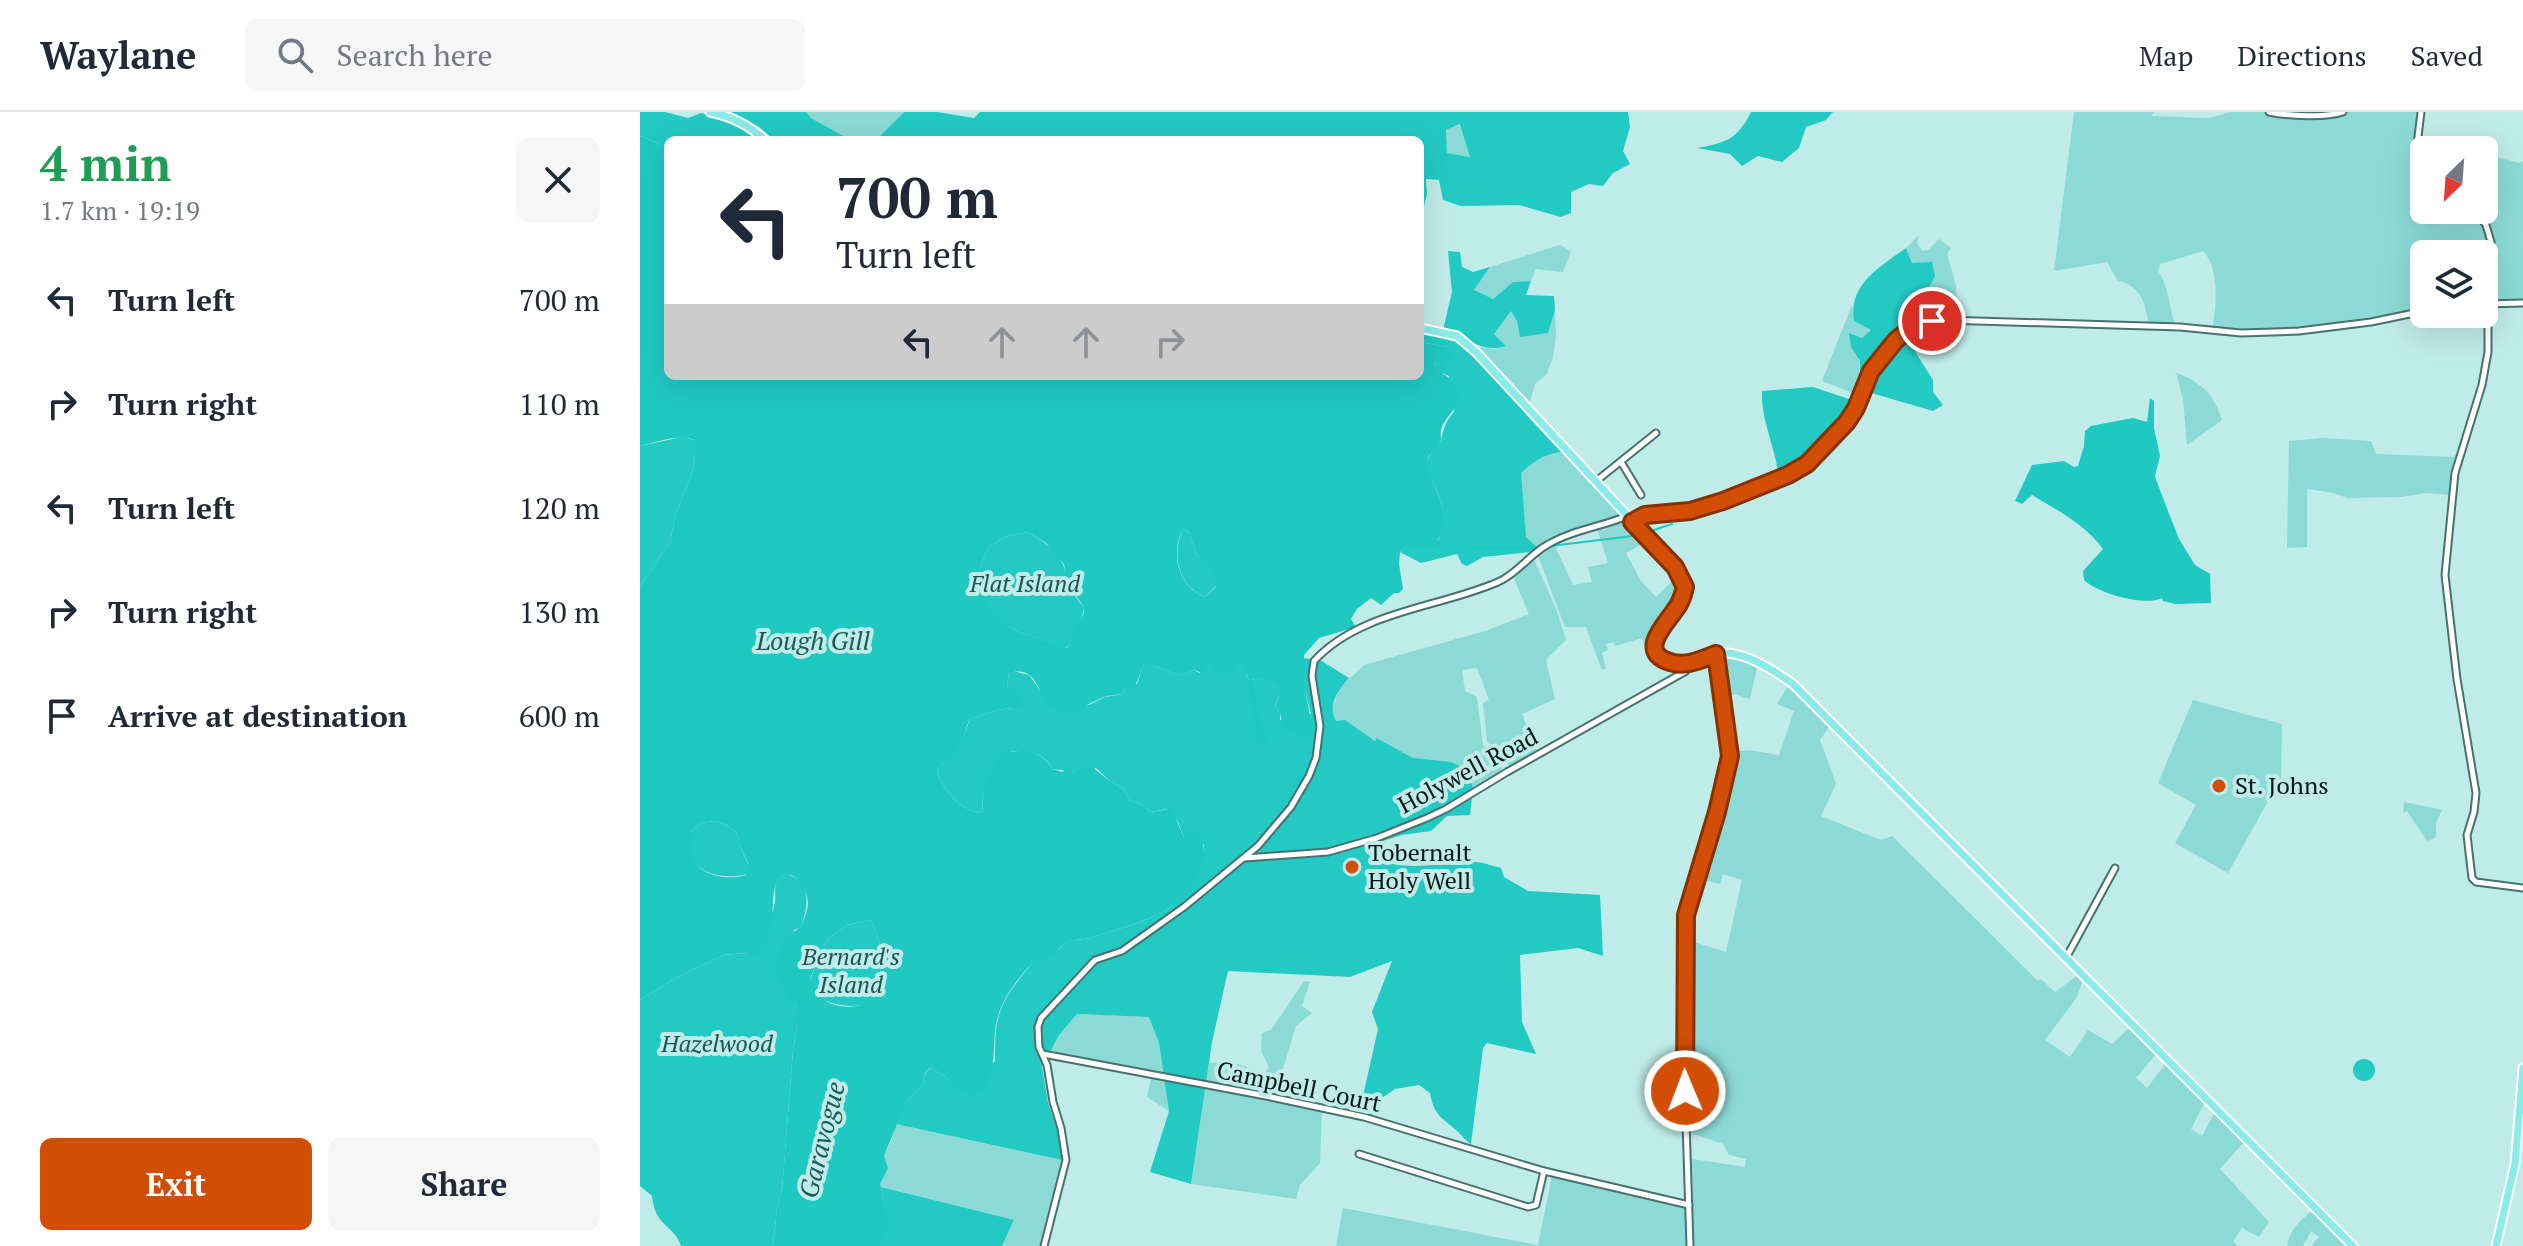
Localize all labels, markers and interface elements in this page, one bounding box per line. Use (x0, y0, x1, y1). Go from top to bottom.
search box (245, 19, 805, 91)
text: Waylane (40, 30, 197, 80)
icon: search (273, 33, 317, 77)
text: Search here (337, 35, 493, 75)
text: Map (2139, 37, 2193, 74)
text: Directions (2237, 37, 2367, 74)
text: Saved (2411, 37, 2483, 74)
text: 4 min (40, 131, 171, 195)
north arrow (2410, 136, 2498, 224)
map controls (2410, 136, 2498, 328)
button: close (516, 138, 600, 222)
text: 700 m (836, 160, 998, 234)
icon: left (704, 168, 808, 272)
text: 1.7 km · 19:19 (40, 193, 200, 227)
text: Turn left (836, 231, 976, 278)
button: layers (2410, 240, 2498, 328)
icon: left (40, 278, 84, 322)
text: Turn left (108, 280, 235, 320)
text: 700 m (519, 280, 600, 320)
pin (1898, 287, 1966, 355)
icon: arrive (1910, 299, 1954, 343)
icon: left (896, 320, 940, 364)
icon: ahead (980, 320, 1024, 364)
icon: ahead (1064, 320, 1108, 364)
icon: right (1148, 320, 1192, 364)
icon: right (40, 382, 84, 426)
text: Turn right (108, 384, 257, 424)
text: 110 m (519, 384, 600, 424)
icon: left (40, 486, 84, 530)
text: Turn left (108, 488, 235, 528)
text: 120 m (519, 488, 600, 528)
park label: Flat Island (969, 567, 1081, 599)
icon: right (40, 590, 84, 634)
text: Turn right (108, 592, 257, 632)
text: 130 m (519, 592, 600, 632)
water label: Lough Gill (755, 623, 871, 657)
icon: arrive (40, 694, 84, 738)
text: Arrive at destination (108, 696, 407, 736)
text: 600 m (519, 696, 600, 736)
street label: Holywell Road (1392, 720, 1543, 820)
place label: St. Johns (2235, 769, 2329, 801)
marker: St. Johns (2210, 777, 2228, 795)
place label: Tobernalt Holy Well (1368, 836, 1472, 896)
marker: Tobernalt Holy Well (1343, 858, 1361, 876)
park label: Bernard's Island (801, 940, 900, 1000)
park label: Hazelwood (660, 1027, 774, 1059)
position arrow (1643, 1049, 1727, 1133)
street label: Campbell Court (1214, 1053, 1384, 1119)
water label: Garavogue (790, 1078, 852, 1201)
button: Exit (40, 1138, 312, 1230)
button: Share (328, 1138, 600, 1230)

